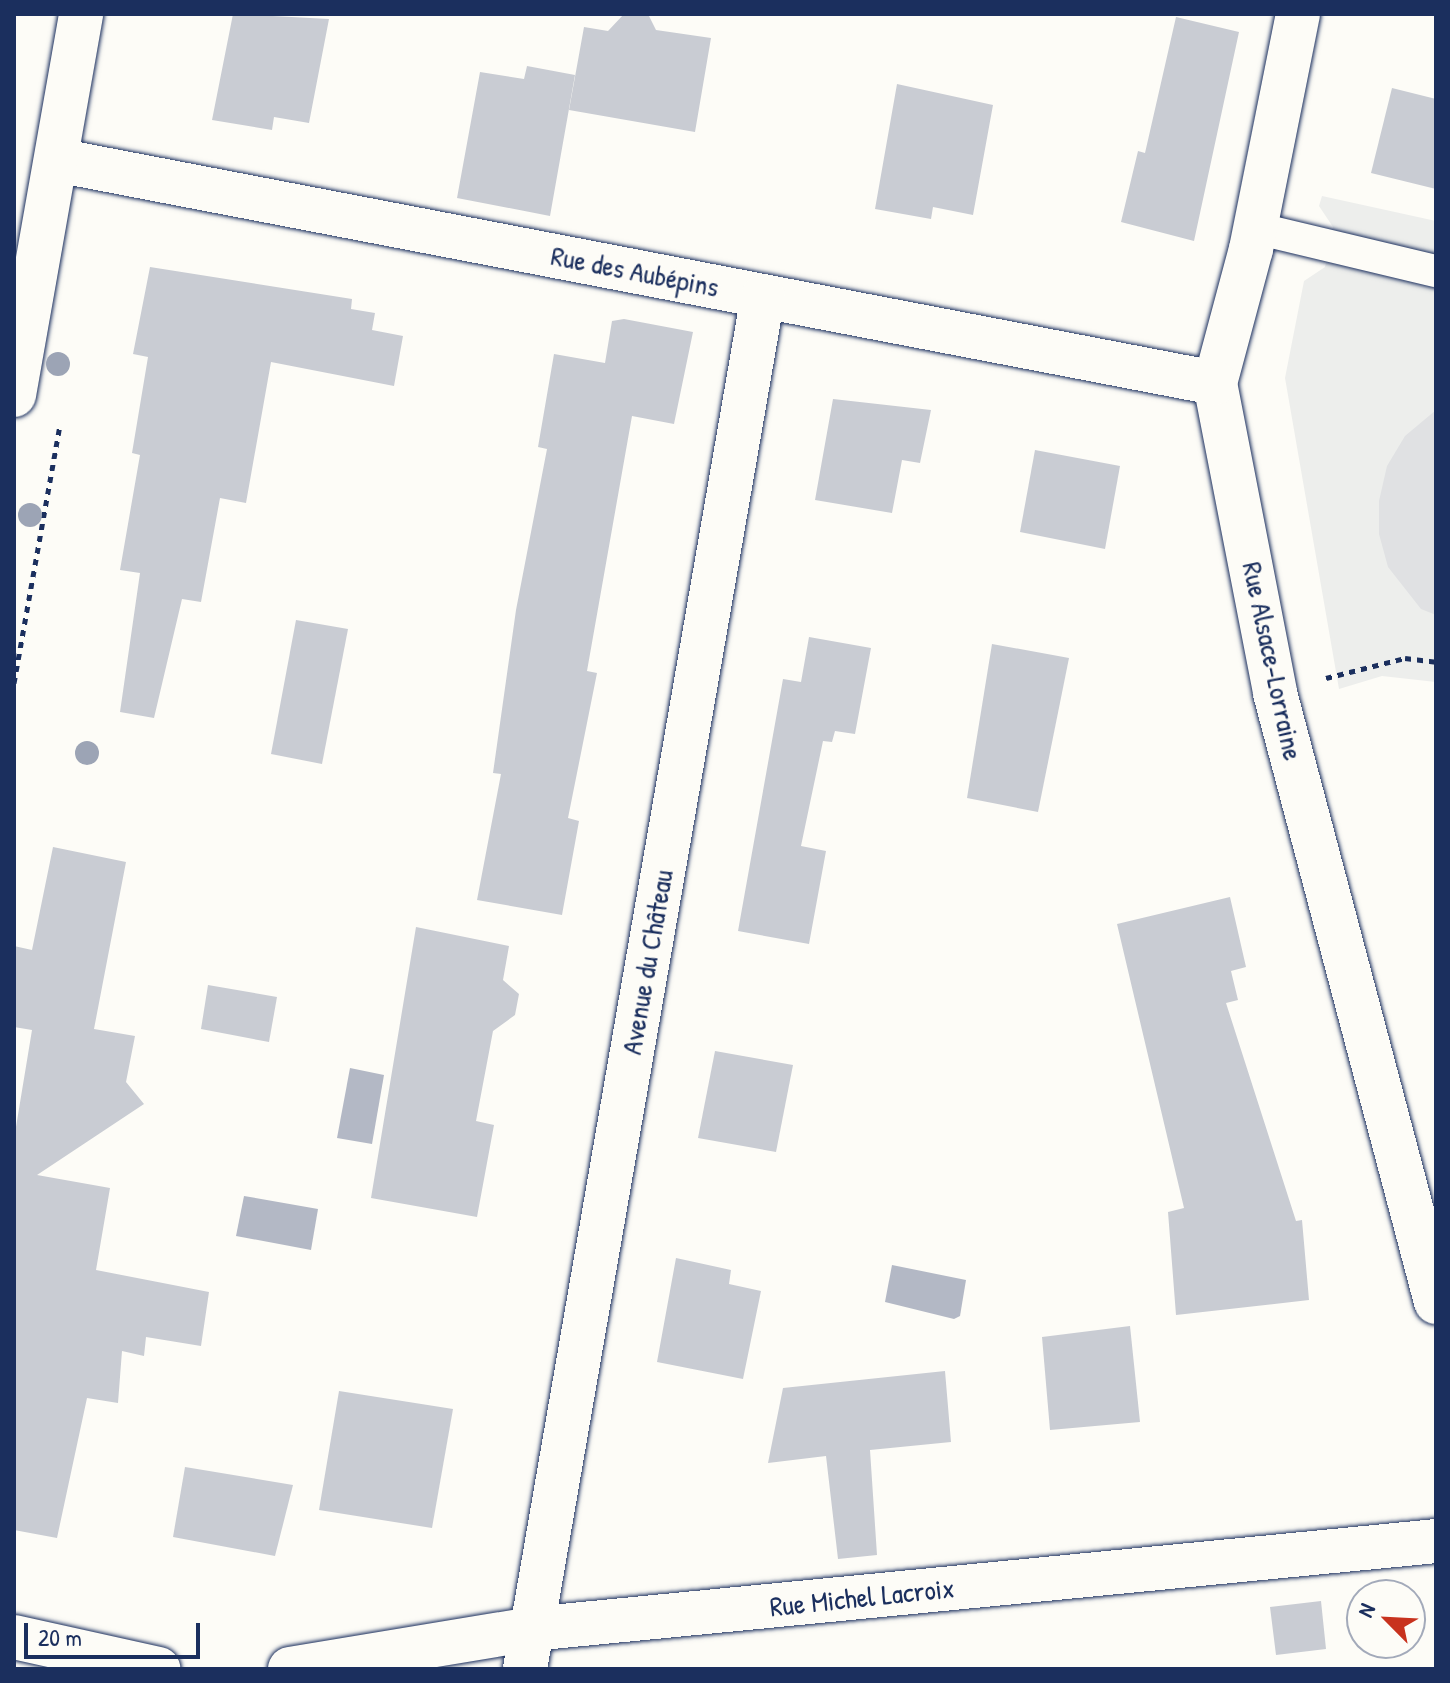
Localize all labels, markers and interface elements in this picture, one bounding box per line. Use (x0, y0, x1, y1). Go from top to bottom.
street label: Rue des Aubépins (548, 238, 722, 304)
street label: Rue Alsace-Lorraine (1236, 559, 1310, 763)
street label: Avenue du Château (614, 867, 680, 1057)
street label: Rue Michel Lacroix (768, 1571, 956, 1623)
north arrow (1346, 1579, 1426, 1659)
text: N (1350, 1599, 1382, 1622)
scale bar (28, 1607, 204, 1657)
text: 20 m (38, 1621, 82, 1653)

